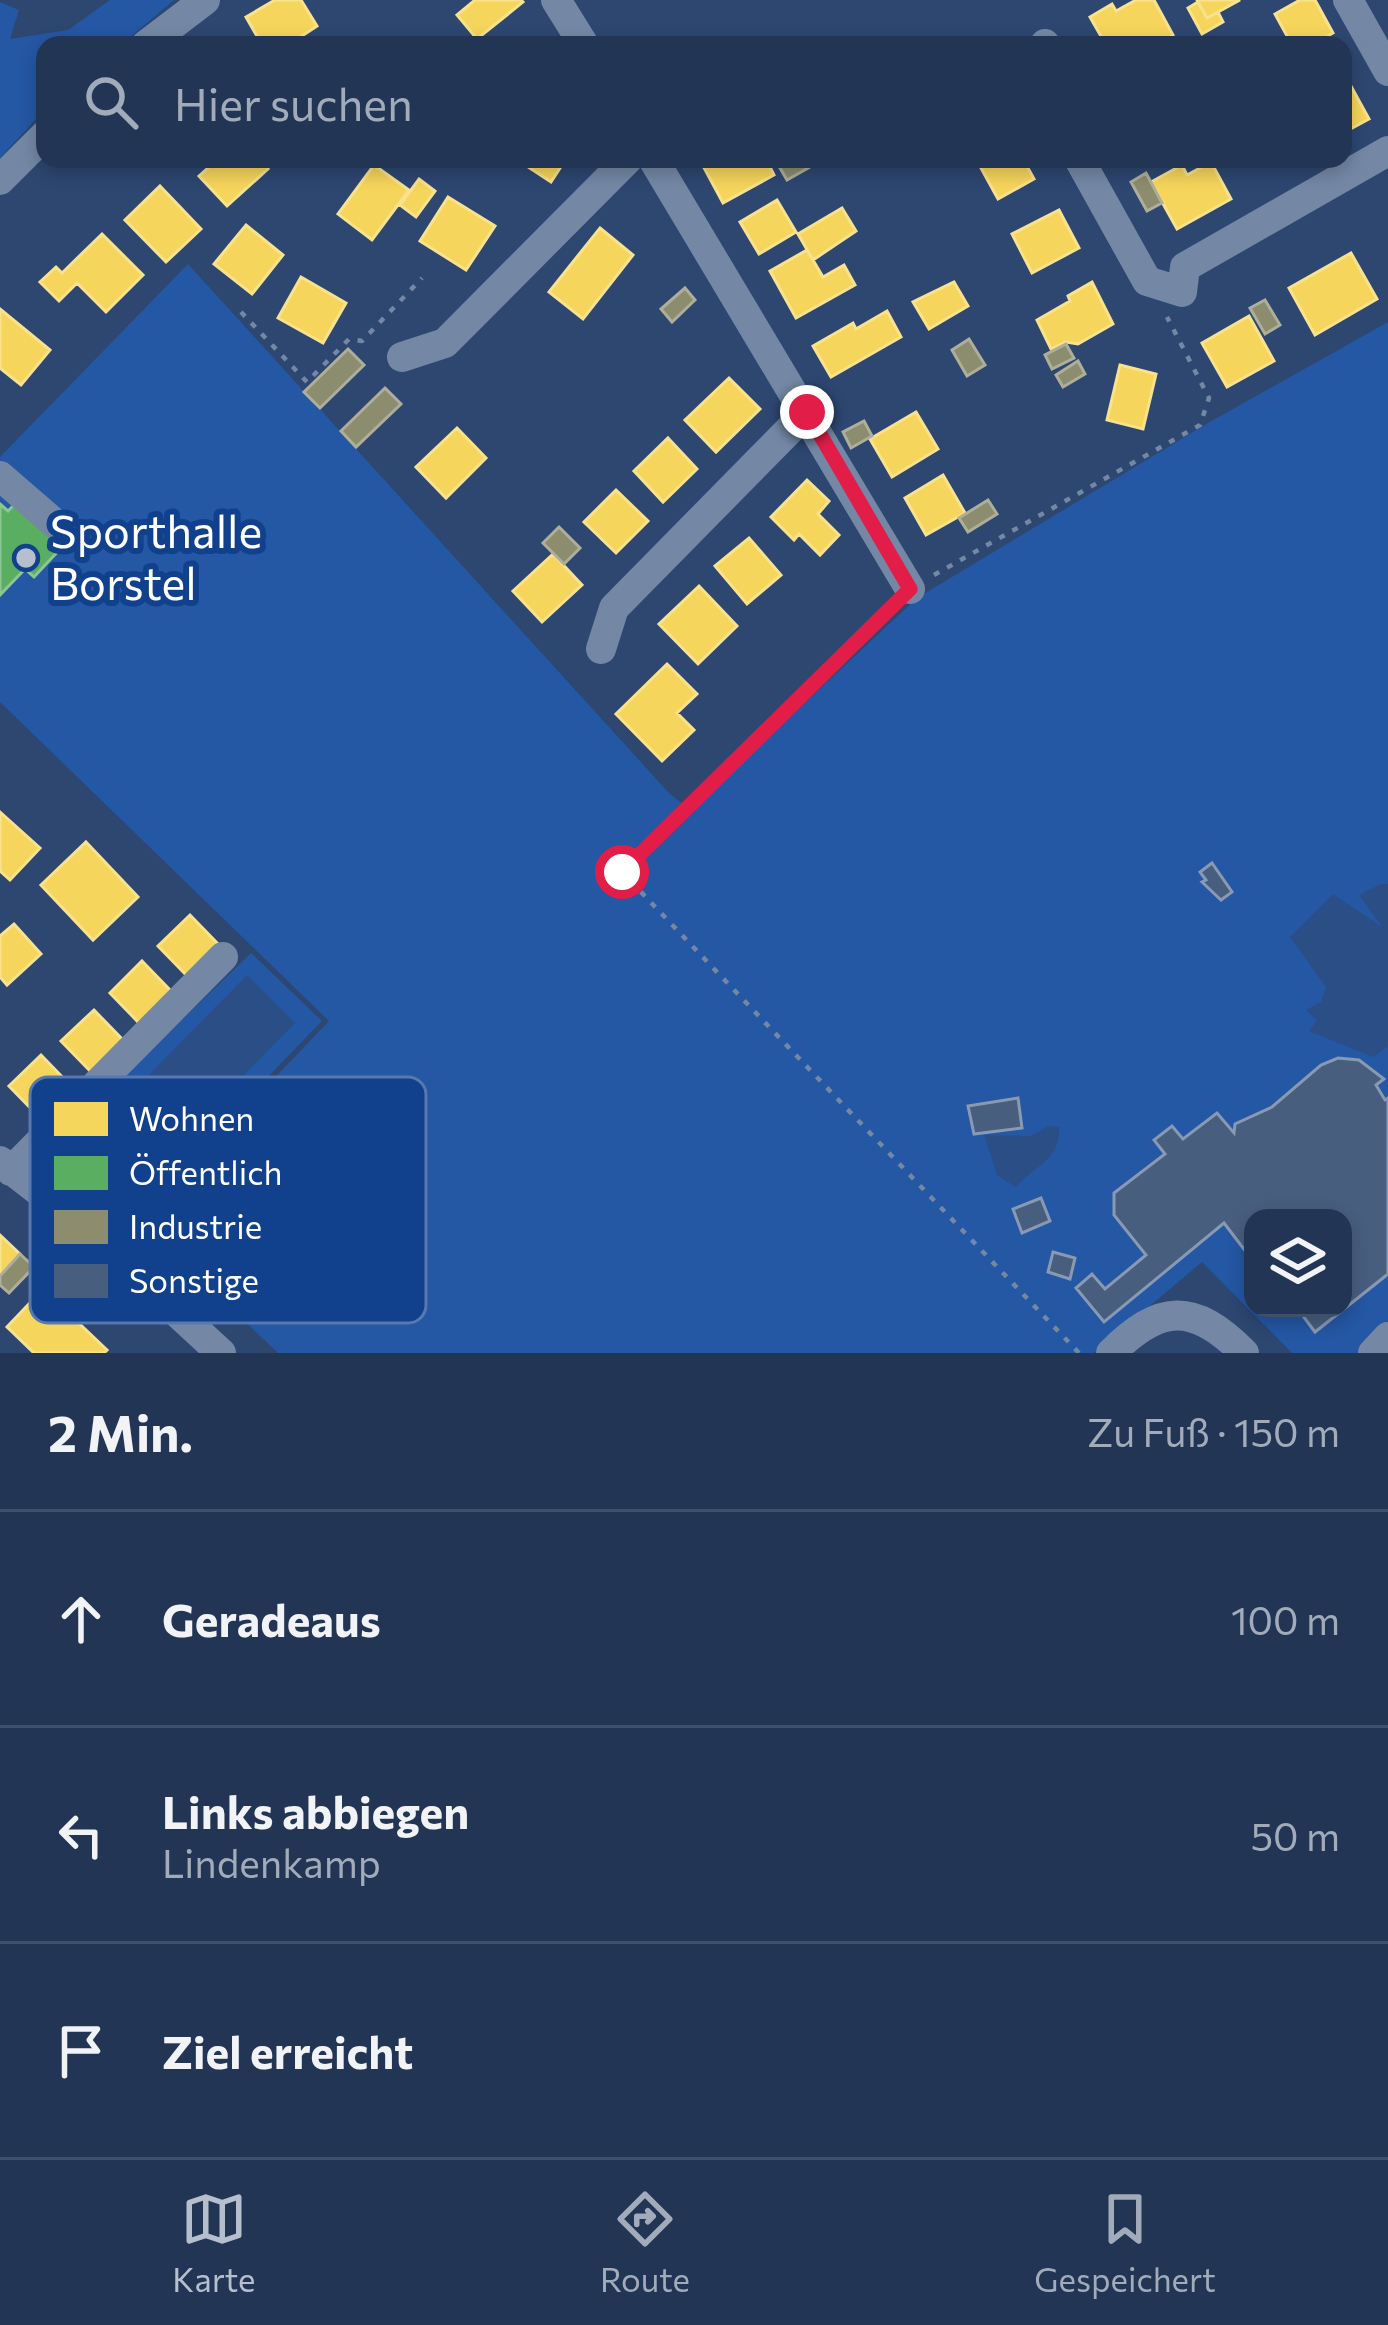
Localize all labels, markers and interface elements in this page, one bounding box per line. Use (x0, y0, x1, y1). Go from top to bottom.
search box (36, 36, 1352, 168)
icon: search (78, 69, 144, 135)
text: Hier suchen (174, 75, 413, 130)
route end (780, 385, 834, 439)
place label: Sporthalle Borstel (50, 502, 262, 609)
marker: Sporthalle Borstel (13, 545, 39, 571)
route start (595, 845, 649, 899)
legend (30, 1077, 426, 1323)
text: Wohnen (129, 1097, 254, 1138)
text: Öffentlich (129, 1151, 282, 1192)
text: Industrie (129, 1205, 262, 1246)
map controls (1244, 1209, 1352, 1317)
button: layers (1244, 1209, 1352, 1317)
text: Sonstige (129, 1259, 259, 1300)
text: 2 Min. (48, 1400, 193, 1463)
text: Zu Fuß · 150 m (1087, 1407, 1340, 1455)
icon: ahead (48, 1586, 114, 1652)
text: Geradeaus (162, 1591, 381, 1646)
text: 100 m (1231, 1595, 1340, 1643)
text: Links abbiegen (162, 1783, 469, 1838)
icon: left (48, 1802, 114, 1868)
text: 50 m (1251, 1811, 1340, 1859)
text: Lindenkamp (162, 1838, 381, 1886)
icon: arrive (48, 2018, 114, 2084)
text: Ziel erreicht (162, 2023, 413, 2078)
tab: Karte (172, 2186, 256, 2299)
tab: Route (600, 2186, 690, 2299)
tab: Gespeichert (1034, 2186, 1216, 2299)

